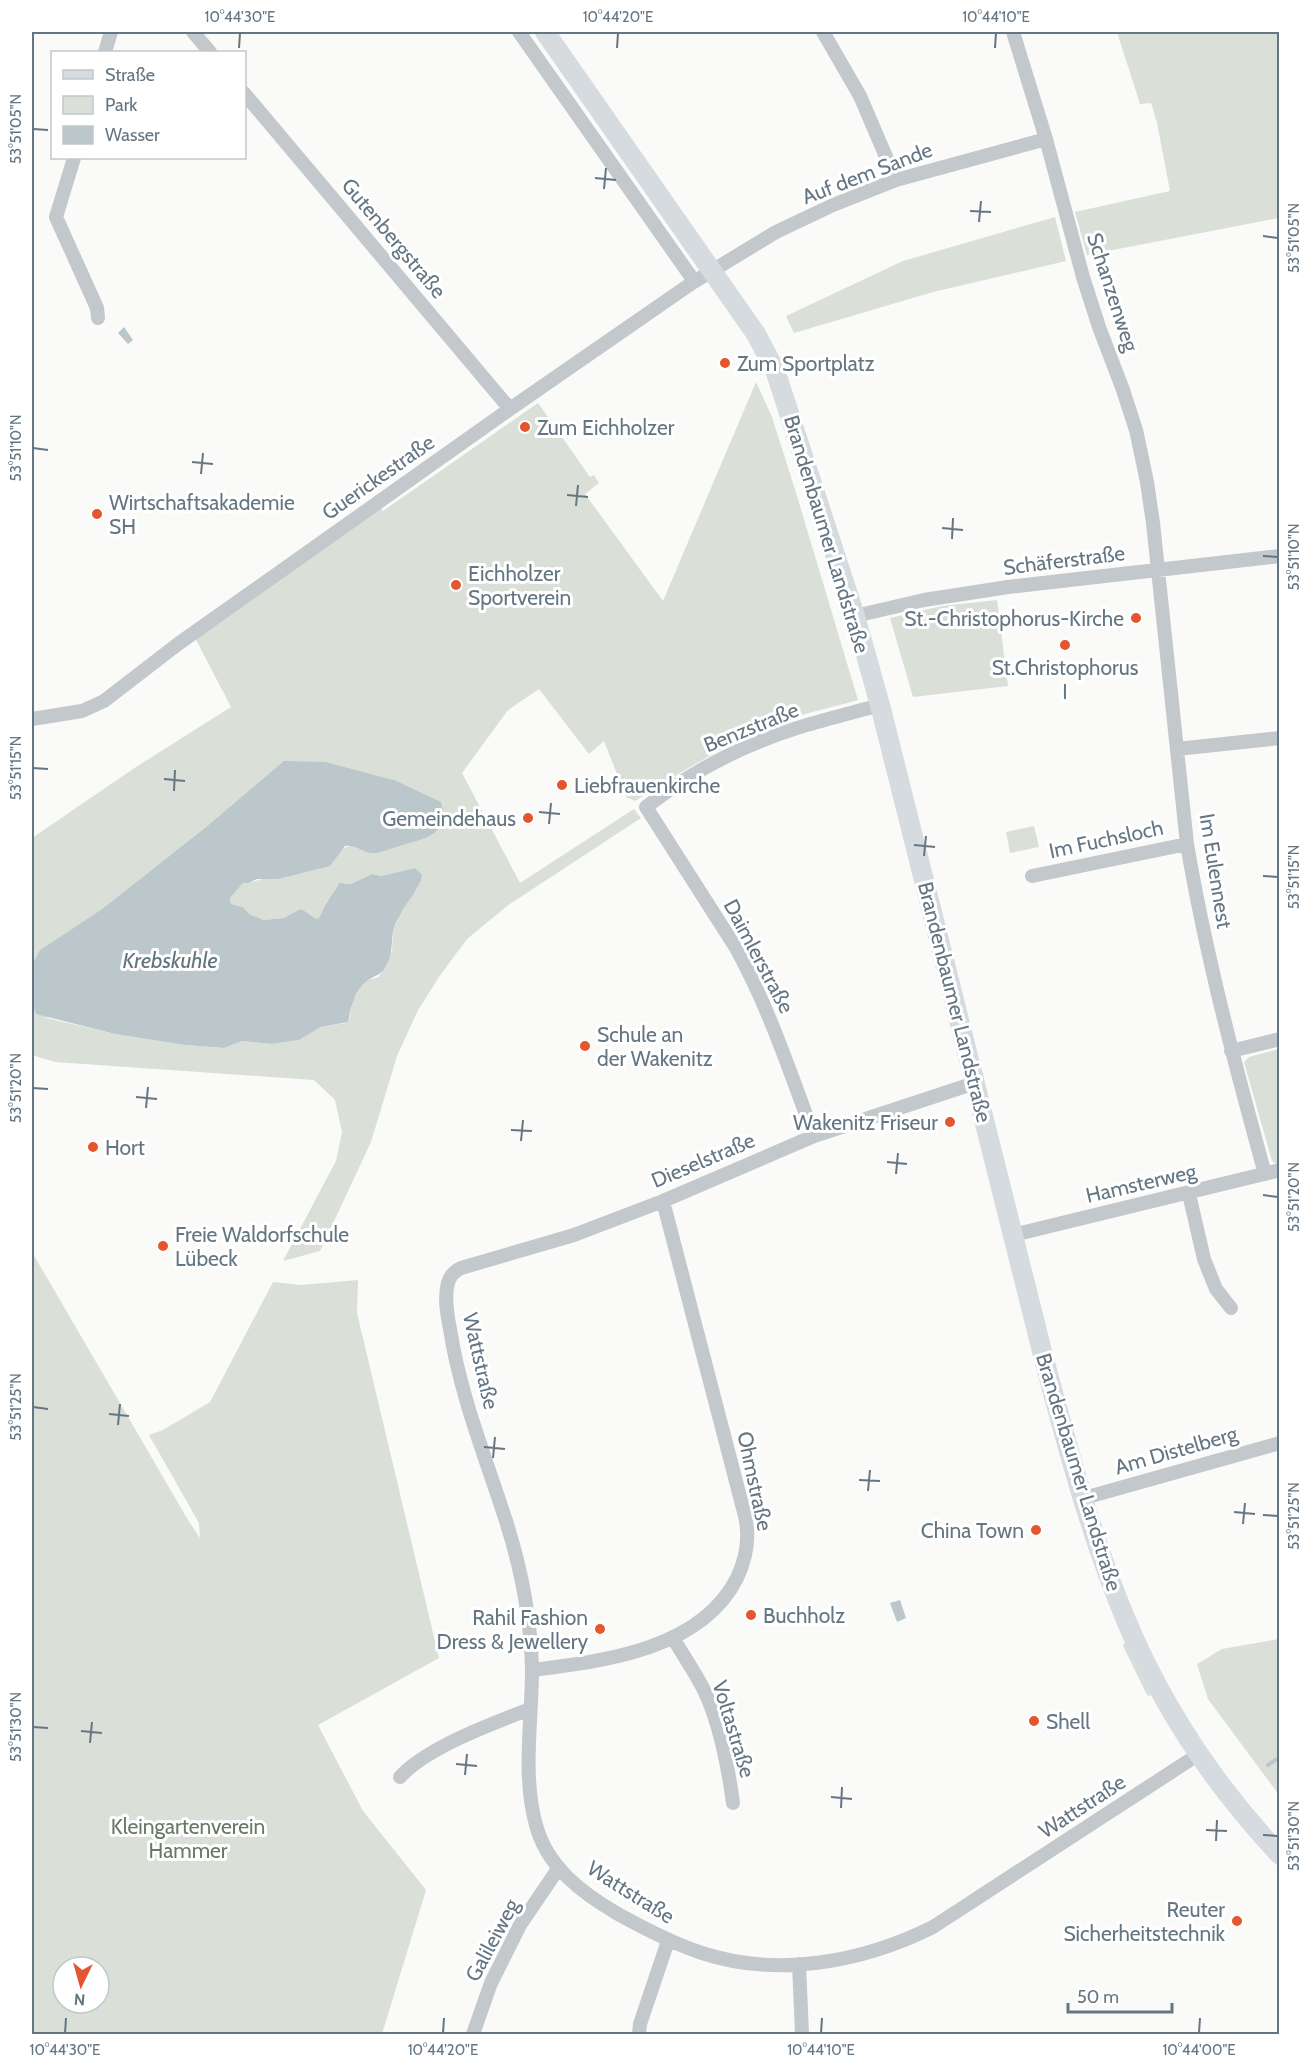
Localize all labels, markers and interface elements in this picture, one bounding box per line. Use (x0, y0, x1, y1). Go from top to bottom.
text: 10°44'30"E (205, 8, 275, 26)
text: 10°44'20"E (583, 8, 653, 26)
text: 10°44'10"E (962, 8, 1030, 26)
legend (51, 51, 246, 159)
text: Straße (105, 64, 155, 86)
text: 53°51'05"N (7, 94, 25, 164)
text: Park (105, 94, 138, 116)
text: Wasser (105, 124, 160, 146)
street label: Auf dem Sande (798, 137, 936, 209)
street label: Gutenbergstraße (337, 173, 452, 303)
text: 53°51'05"N (1285, 203, 1303, 273)
street label: Schanzenweg (1082, 229, 1144, 355)
place label: Zum Sportplatz (737, 351, 875, 376)
marker: Zum Sportplatz (718, 356, 732, 370)
street label: Brandenbaumer Landstraße (779, 412, 875, 656)
text: 53°51'10"N (7, 415, 25, 481)
place label: Zum Eichholzer (537, 415, 675, 440)
marker: Zum Eichholzer (518, 420, 532, 434)
street label: Guerickestraße (317, 429, 439, 525)
place label: Wirtschaftsakademie SH (109, 490, 295, 539)
marker: Wirtschaftsakademie SH (90, 507, 104, 521)
text: 53°51'10"N (1285, 524, 1303, 590)
street label: Schäferstraße (1002, 540, 1127, 580)
place label: Eichholzer Sportverein (468, 561, 571, 610)
marker: Eichholzer Sportverein (449, 578, 463, 592)
place label: St.-Christophorus-Kirche (904, 606, 1124, 631)
marker: St.-Christophorus-Kirche (1129, 611, 1143, 625)
marker: St.Christophorus I (1058, 638, 1072, 652)
place label: St.Christophorus I (992, 655, 1139, 704)
street label: Benzstraße (700, 697, 802, 757)
text: 53°51'15"N (7, 736, 25, 800)
place label: Liebfrauenkirche (574, 773, 720, 798)
marker: Liebfrauenkirche (555, 778, 569, 792)
place label: Gemeindehaus (382, 806, 516, 831)
marker: Gemeindehaus (521, 811, 535, 825)
street label: Im Eulennest (1195, 812, 1237, 930)
street label: Im Fuchsloch (1046, 815, 1166, 863)
text: 53°51'15"N (1285, 845, 1303, 909)
street label: Brandenbaumer Landstraße (913, 879, 997, 1125)
street label: Daimlerstraße (719, 895, 800, 1017)
water label: Krebskuhle (123, 947, 218, 974)
place label: Schule an der Wakenitz (597, 1022, 713, 1071)
marker: Schule an der Wakenitz (578, 1039, 592, 1053)
text: 53°51'20"N (7, 1053, 25, 1123)
place label: Wakenitz Friseur (793, 1110, 938, 1135)
marker: Wakenitz Friseur (943, 1115, 957, 1129)
street label: Dieselstraße (648, 1127, 759, 1193)
place label: Hort (105, 1135, 145, 1160)
marker: Hort (86, 1140, 100, 1154)
street label: Hamsterweg (1083, 1158, 1199, 1208)
text: 53°51'20"N (1285, 1162, 1303, 1232)
place label: Freie Waldorfschule Lübeck (175, 1222, 349, 1271)
marker: Freie Waldorfschule Lübeck (156, 1239, 170, 1253)
street label: Wattstraße (458, 1310, 504, 1412)
street label: Brandenbaumer Landstraße (1031, 1350, 1127, 1594)
text: 53°51'25"N (7, 1373, 25, 1441)
street label: Am Distelberg (1112, 1420, 1241, 1479)
street label: Ohmstraße (732, 1429, 778, 1533)
text: 53°51'25"N (1285, 1482, 1303, 1550)
place label: China Town (921, 1518, 1024, 1543)
marker: China Town (1029, 1523, 1043, 1537)
place label: Buchholz (763, 1603, 845, 1628)
place label: Rahil Fashion Dress & Jewellery (437, 1605, 588, 1654)
marker: Buchholz (744, 1608, 758, 1622)
marker: Rahil Fashion Dress & Jewellery (593, 1622, 607, 1636)
street label: Voltastraße (707, 1677, 761, 1781)
text: 53°51'30"N (7, 1692, 25, 1762)
place label: Shell (1046, 1709, 1090, 1734)
marker: Shell (1027, 1714, 1041, 1728)
street label: Wattstraße (1034, 1769, 1130, 1843)
text: 53°51'30"N (1285, 1801, 1303, 1871)
park label: Kleingartenverein Hammer (111, 1814, 265, 1863)
street label: Wattstraße (583, 1855, 679, 1929)
street label: Galileiweg (460, 1894, 524, 1986)
place label: Reuter Sicherheitstechnik (1063, 1897, 1226, 1946)
marker: Reuter Sicherheitstechnik (1230, 1914, 1244, 1928)
north arrow (51, 1955, 111, 2015)
scale bar (1068, 1976, 1172, 2014)
text: 50 m (1077, 1986, 1119, 2008)
text: N (73, 1989, 86, 2009)
text: 10°44'30"E (30, 2041, 100, 2059)
text: 10°44'20"E (408, 2041, 478, 2059)
text: 10°44'10"E (787, 2041, 855, 2059)
text: 10°44'00"E (1162, 2041, 1236, 2059)

